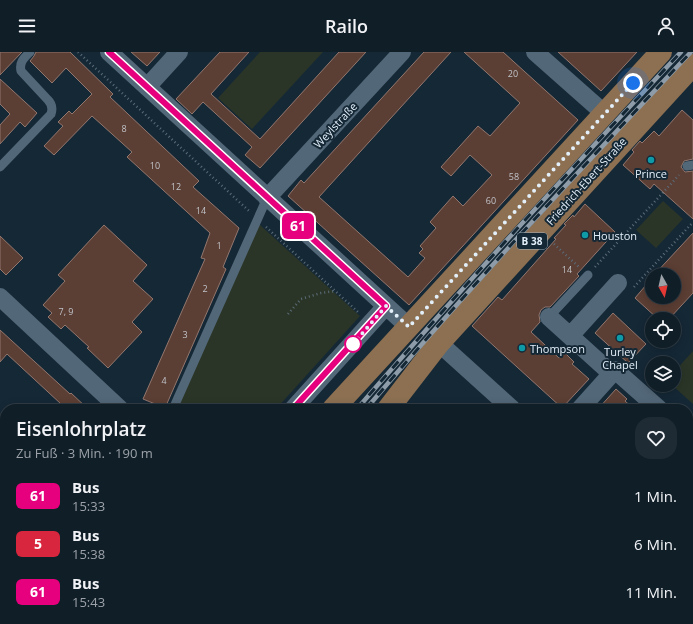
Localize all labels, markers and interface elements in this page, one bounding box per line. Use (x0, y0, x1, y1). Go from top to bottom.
text: Railo (325, 14, 368, 38)
icon: menu (16, 15, 38, 37)
icon: person (655, 15, 677, 37)
house number: 20 (508, 67, 518, 80)
your location (623, 73, 643, 93)
street label: Weylstraße (310, 99, 360, 151)
house number: 8 (121, 122, 127, 135)
street label: Friedrich-Ebert-Straße (543, 134, 629, 228)
marker: Prince (646, 155, 656, 165)
house number: 10 (150, 159, 160, 172)
place label: Prince (635, 166, 667, 181)
house number: 58 (509, 170, 519, 183)
house number: 12 (171, 180, 181, 193)
house number: 60 (486, 194, 496, 207)
house number: 14 (196, 204, 206, 217)
line badge: 61 (280, 213, 316, 239)
text: 61 (290, 216, 306, 235)
place label: Houston (593, 228, 637, 243)
marker: Houston (580, 230, 590, 240)
road number: B 38 (517, 233, 547, 249)
house number: 1 (216, 239, 222, 252)
house number: 14 (562, 263, 572, 276)
north arrow (645, 268, 681, 304)
map controls (645, 268, 681, 392)
house number: 2 (202, 282, 208, 295)
house number: 7, 9 (59, 305, 73, 318)
button: locate (645, 312, 681, 348)
house number: 3 (182, 328, 188, 341)
marker: Turley Chapel (615, 333, 625, 343)
unlabelled marker (344, 335, 362, 353)
place label: Thompson (530, 341, 585, 356)
marker: Thompson (517, 343, 527, 353)
place label: Turley Chapel (602, 344, 638, 372)
button: layers (645, 356, 681, 392)
house number: 4 (161, 374, 167, 387)
text: Eisenlohrplatz (16, 416, 146, 442)
button: heart (635, 417, 677, 459)
text: Zu Fuß · 3 Min. · 190 m (16, 444, 153, 462)
text: Bus (72, 477, 99, 497)
text: 61 (30, 486, 46, 505)
text: 1 Min. (634, 486, 677, 506)
text: 15:33 (72, 497, 105, 515)
text: Bus (72, 525, 99, 545)
text: 5 (34, 534, 42, 553)
text: 6 Min. (634, 534, 677, 554)
text: 15:38 (72, 545, 105, 563)
text: Bus (72, 573, 99, 593)
text: 61 (30, 582, 46, 601)
text: 11 Min. (626, 582, 677, 602)
text: 15:43 (72, 593, 105, 611)

